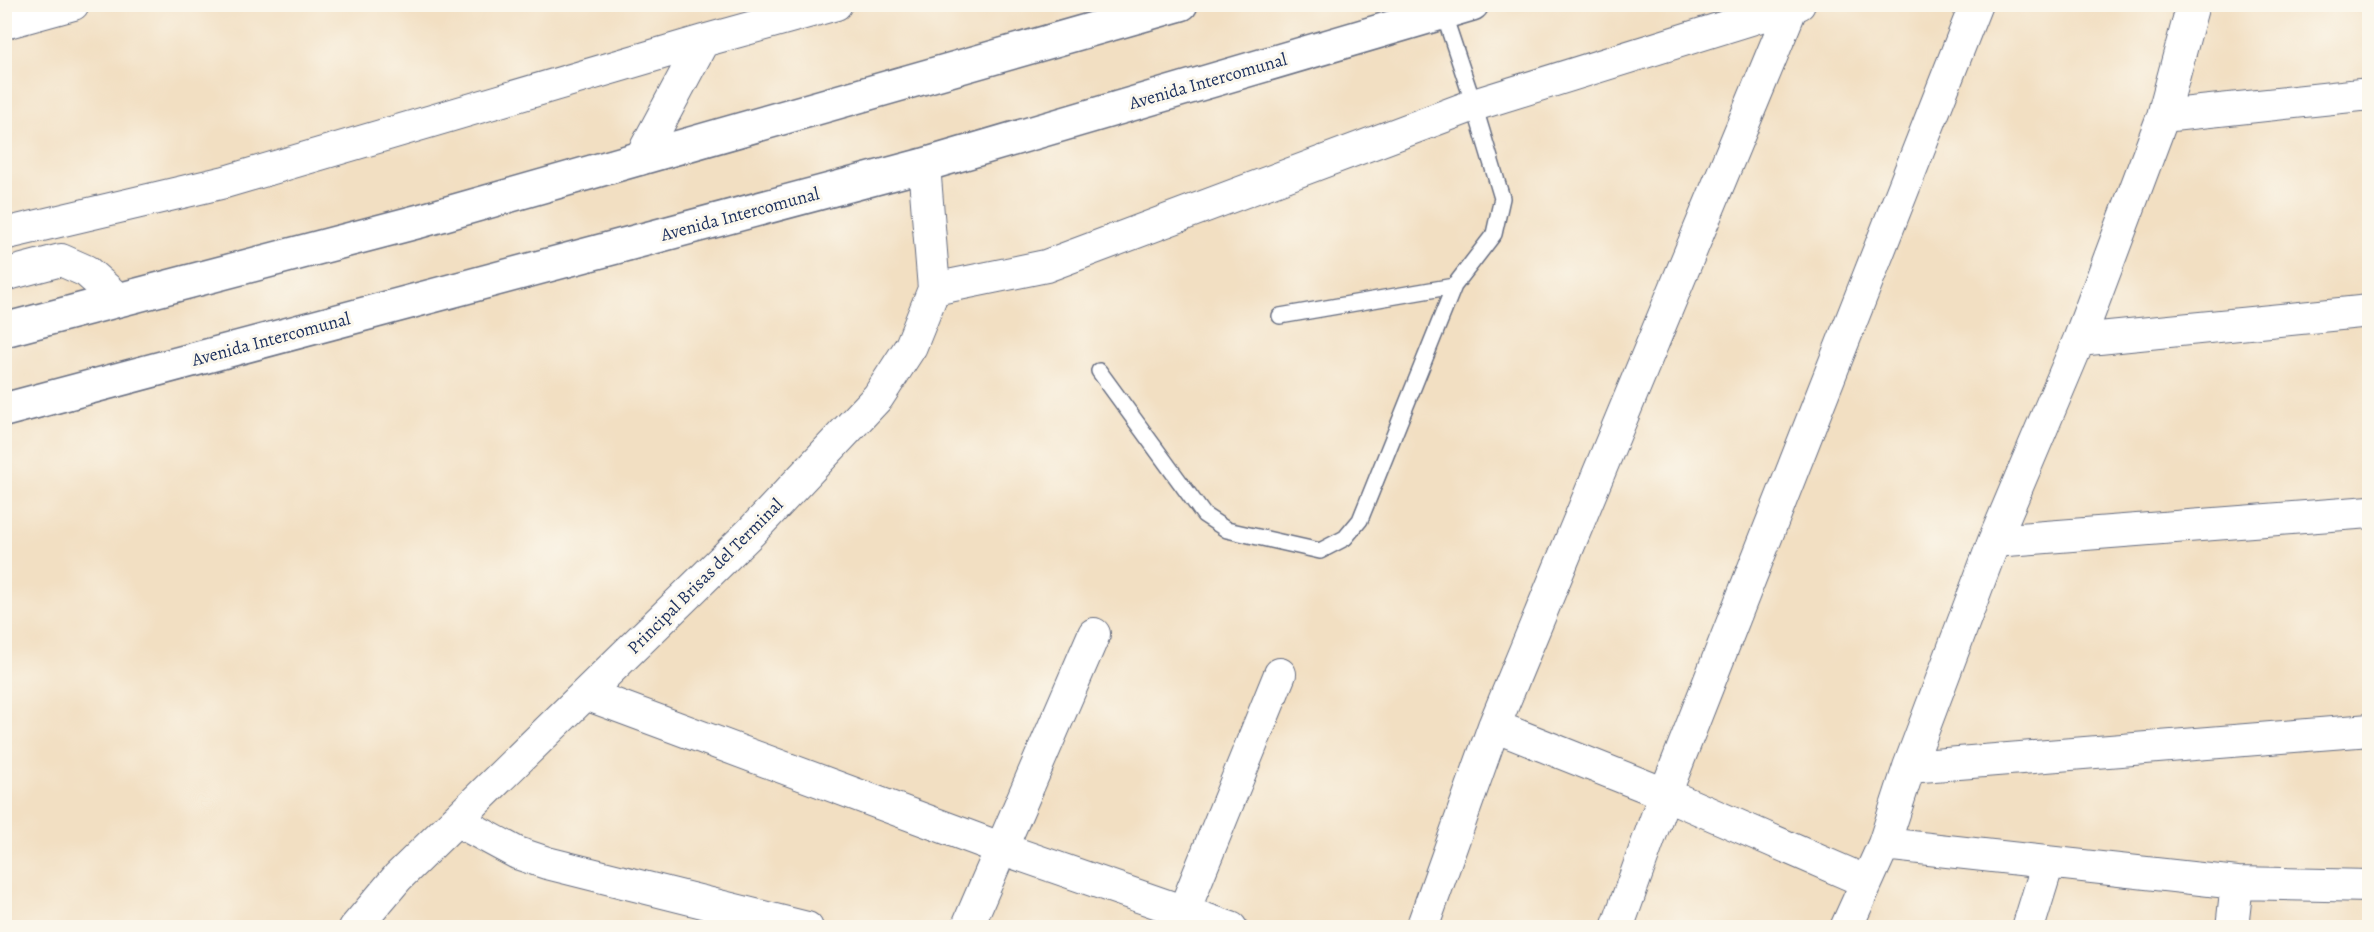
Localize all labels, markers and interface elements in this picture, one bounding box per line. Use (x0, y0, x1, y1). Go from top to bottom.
street label: Avenida Intercomunal (1125, 47, 1290, 115)
street label: Avenida Intercomunal (657, 181, 822, 247)
street label: Avenida Intercomunal (188, 306, 353, 372)
street label: Principal Brisas del Terminal (622, 492, 789, 659)

